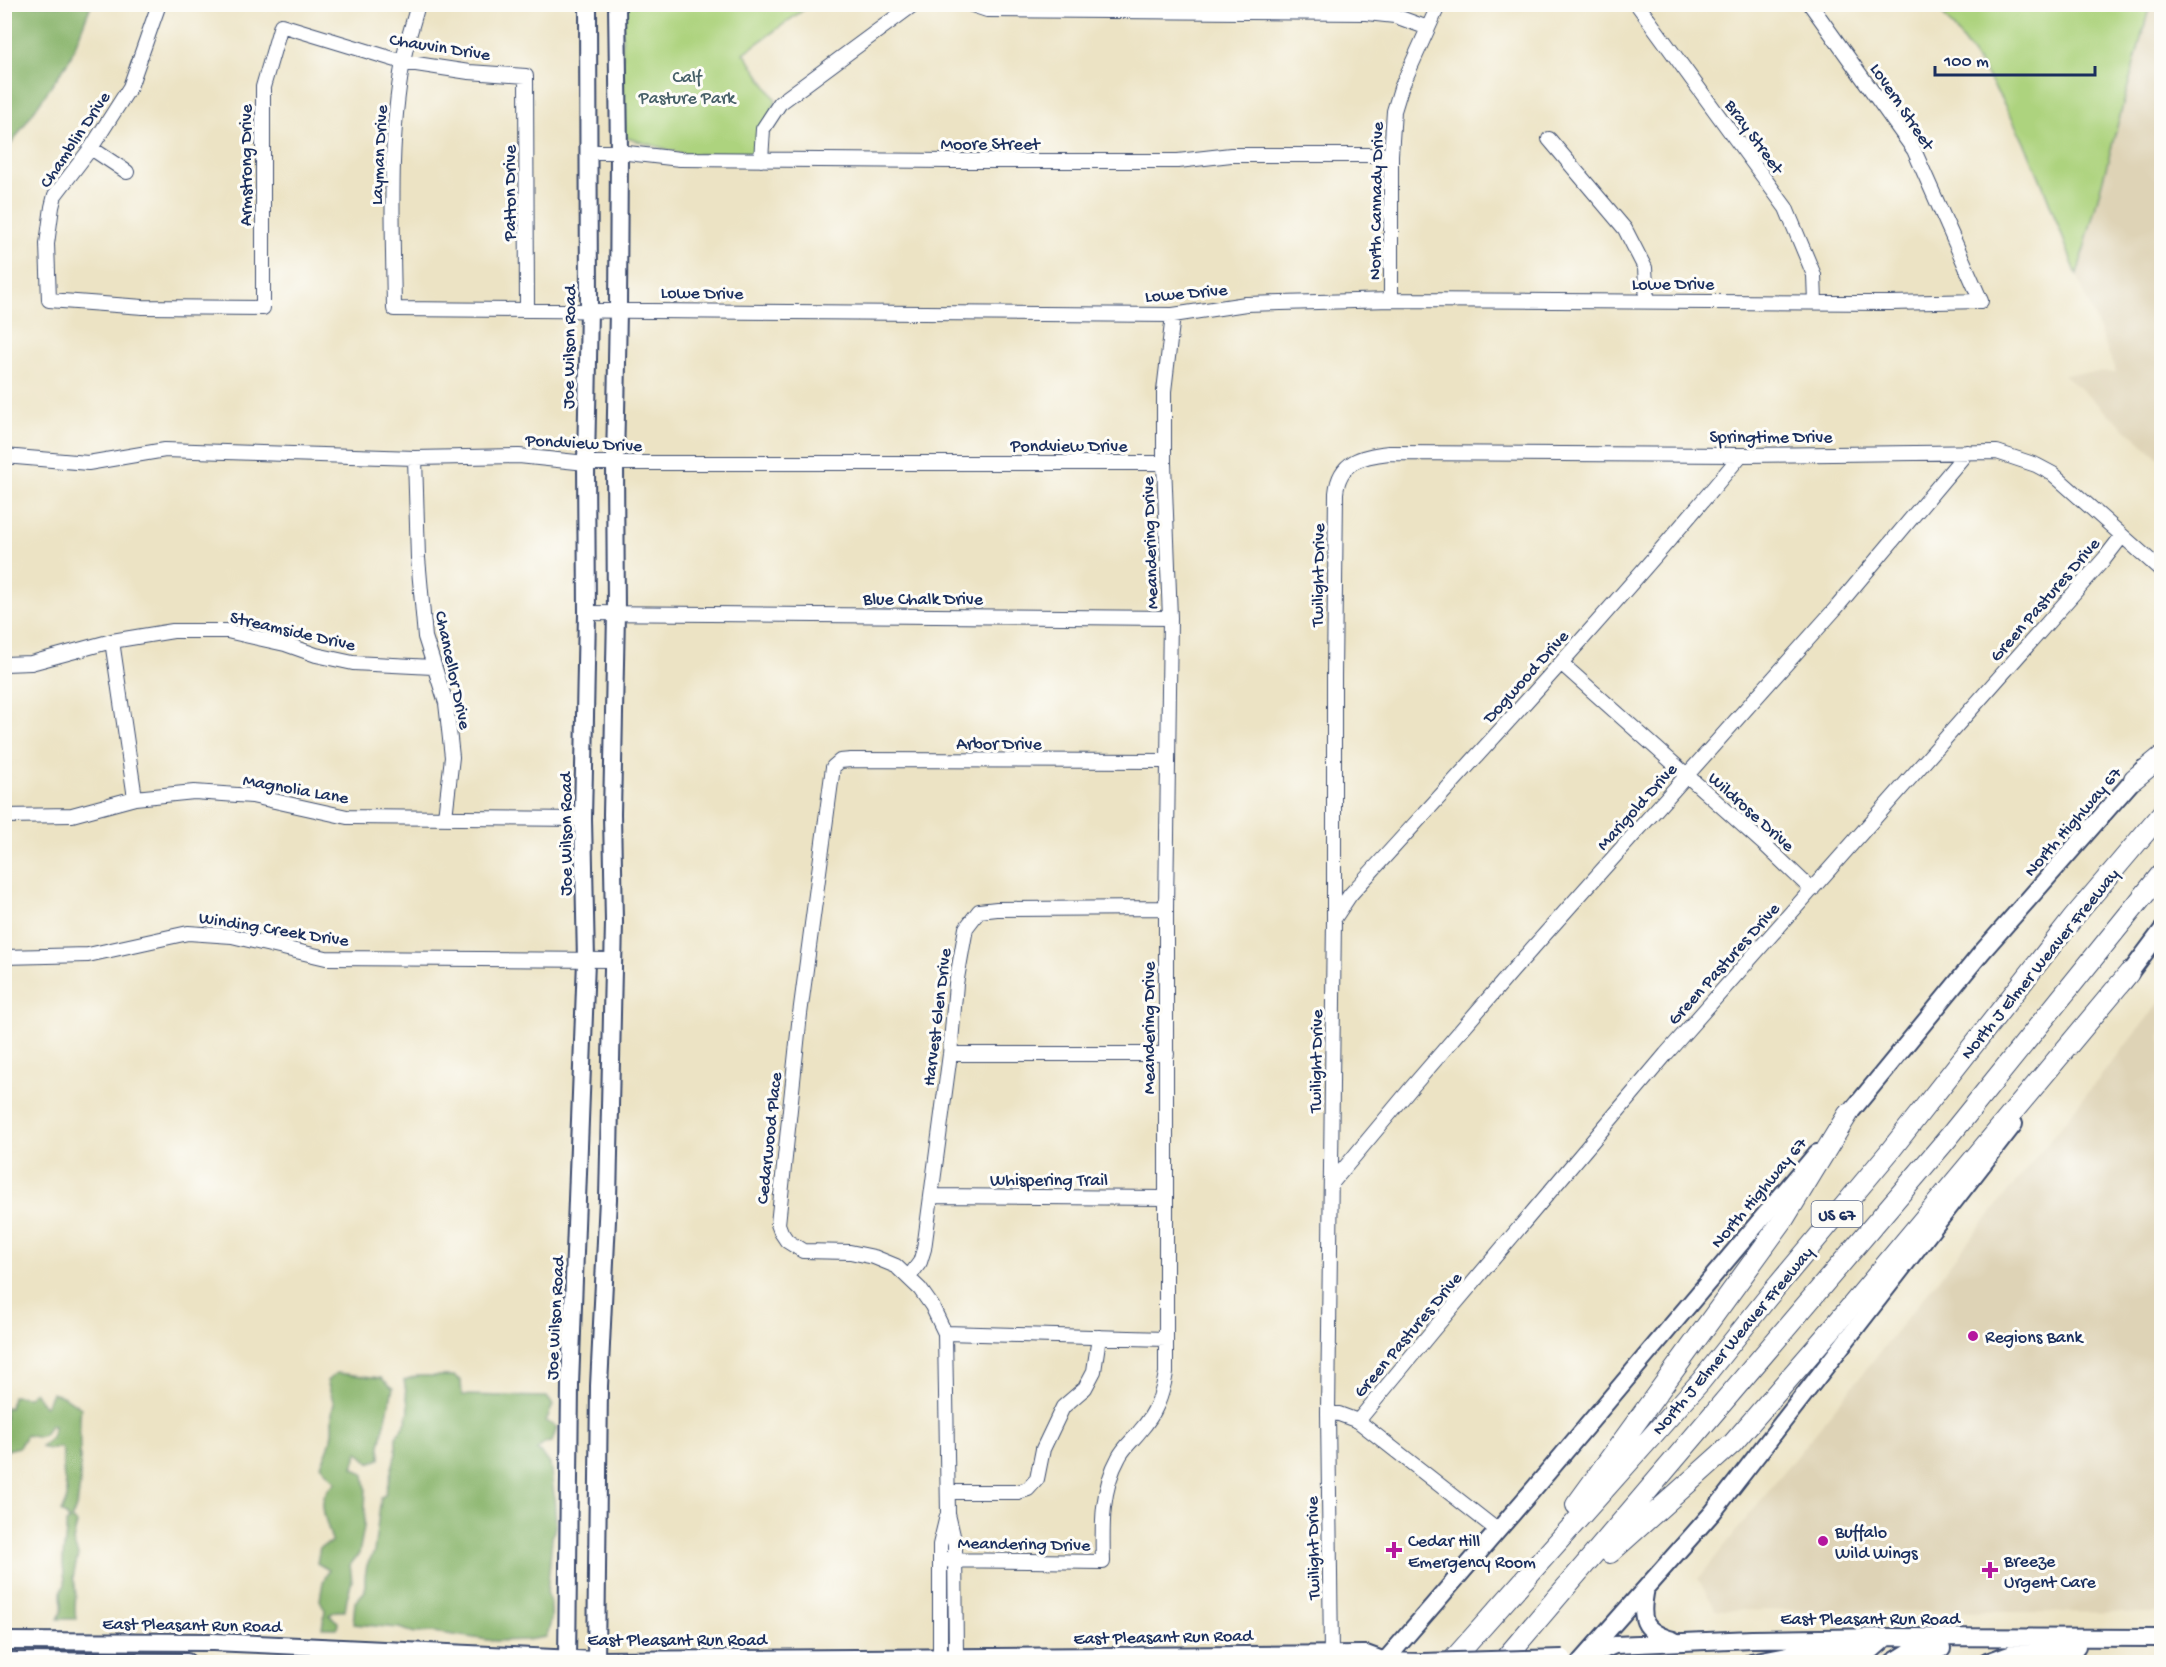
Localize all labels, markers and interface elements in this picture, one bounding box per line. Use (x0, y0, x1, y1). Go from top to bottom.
street label: Chauvin Drive (388, 30, 492, 67)
scale bar (1935, 39, 2096, 77)
text: 100 m (1943, 52, 1989, 73)
street label: Lovern Street (1864, 60, 1939, 156)
park label: Calf Pasture Park (638, 68, 737, 110)
street label: Chamblin Drive (36, 88, 116, 193)
street label: Bray Street (1718, 95, 1788, 180)
street label: Armstrong Drive (237, 103, 258, 226)
street label: Layman Drive (367, 104, 394, 206)
street label: North Cannady Drive (1366, 121, 1389, 280)
street label: Moore Street (940, 135, 1041, 156)
street label: Patton Drive (501, 144, 522, 242)
street label: Lowe Drive (1632, 275, 1715, 296)
street label: Lowe Drive (1144, 280, 1229, 309)
street label: Lowe Drive (660, 283, 744, 306)
street label: Joe Wilson Road (559, 284, 582, 409)
street label: Springtime Drive (1709, 428, 1833, 449)
street label: Pondview Drive (524, 431, 644, 458)
street label: Pondview Drive (1010, 437, 1128, 458)
street label: Meandering Drive (1139, 476, 1164, 610)
street label: Twilight Drive (1308, 522, 1331, 628)
street label: Green Pastures Drive (1986, 534, 2106, 667)
street label: Blue Chalk Drive (862, 590, 984, 611)
street label: Streamside Drive (228, 608, 358, 657)
street label: Chancellor Drive (429, 609, 475, 732)
street label: Dogwood Drive (1479, 626, 1575, 729)
street label: Arbor Drive (956, 735, 1043, 756)
street label: Marigold Drive (1593, 759, 1683, 856)
street label: North Highway 67 (2021, 763, 2128, 882)
street label: Wildrose Drive (1703, 769, 1798, 858)
street label: Magnolia Lane (241, 771, 351, 810)
street label: Joe Wilson Road (557, 771, 578, 896)
street label: North J Elmer Weaver Freeway (1957, 865, 2125, 1064)
street label: Green Pastures Drive (1664, 899, 1786, 1030)
street label: Winding Creek Drive (197, 908, 351, 953)
street label: Harvest Glen Drive (920, 946, 957, 1087)
street label: Meandering Drive (1140, 961, 1161, 1094)
street label: Twilight Drive (1306, 1008, 1329, 1114)
street label: Cedarwood Place (753, 1070, 788, 1205)
street label: North Highway 67 (1707, 1133, 1813, 1253)
street label: Whispering Trail (990, 1171, 1108, 1192)
road number: US 67 (1812, 1201, 1862, 1227)
street label: North J Elmer Weaver Freeway (1649, 1243, 1819, 1440)
street label: Joe Wilson Road (543, 1254, 570, 1380)
street label: Green Pastures Drive (1350, 1268, 1468, 1403)
place label: Regions Bank (1985, 1328, 2084, 1349)
marker: Regions Bank (1966, 1329, 1980, 1343)
street label: Twilight Drive (1303, 1495, 1326, 1601)
place label: Buffalo Wild Wings (1834, 1523, 1919, 1565)
place label: Cedar Hill Emergency Room (1408, 1532, 1536, 1574)
street label: Meandering Drive (957, 1534, 1091, 1557)
marker: Buffalo Wild Wings (1816, 1534, 1830, 1548)
marker: Cedar Hill Emergency Room (1385, 1541, 1403, 1559)
place label: Breeze Urgent Care (2003, 1552, 2097, 1594)
marker: Breeze Urgent Care (1981, 1561, 1999, 1579)
street label: East Pleasant Run Road (1780, 1610, 1961, 1631)
street label: East Pleasant Run Road (102, 1614, 283, 1639)
street label: East Pleasant Run Road (1073, 1626, 1254, 1651)
street label: East Pleasant Run Road (587, 1631, 768, 1652)

